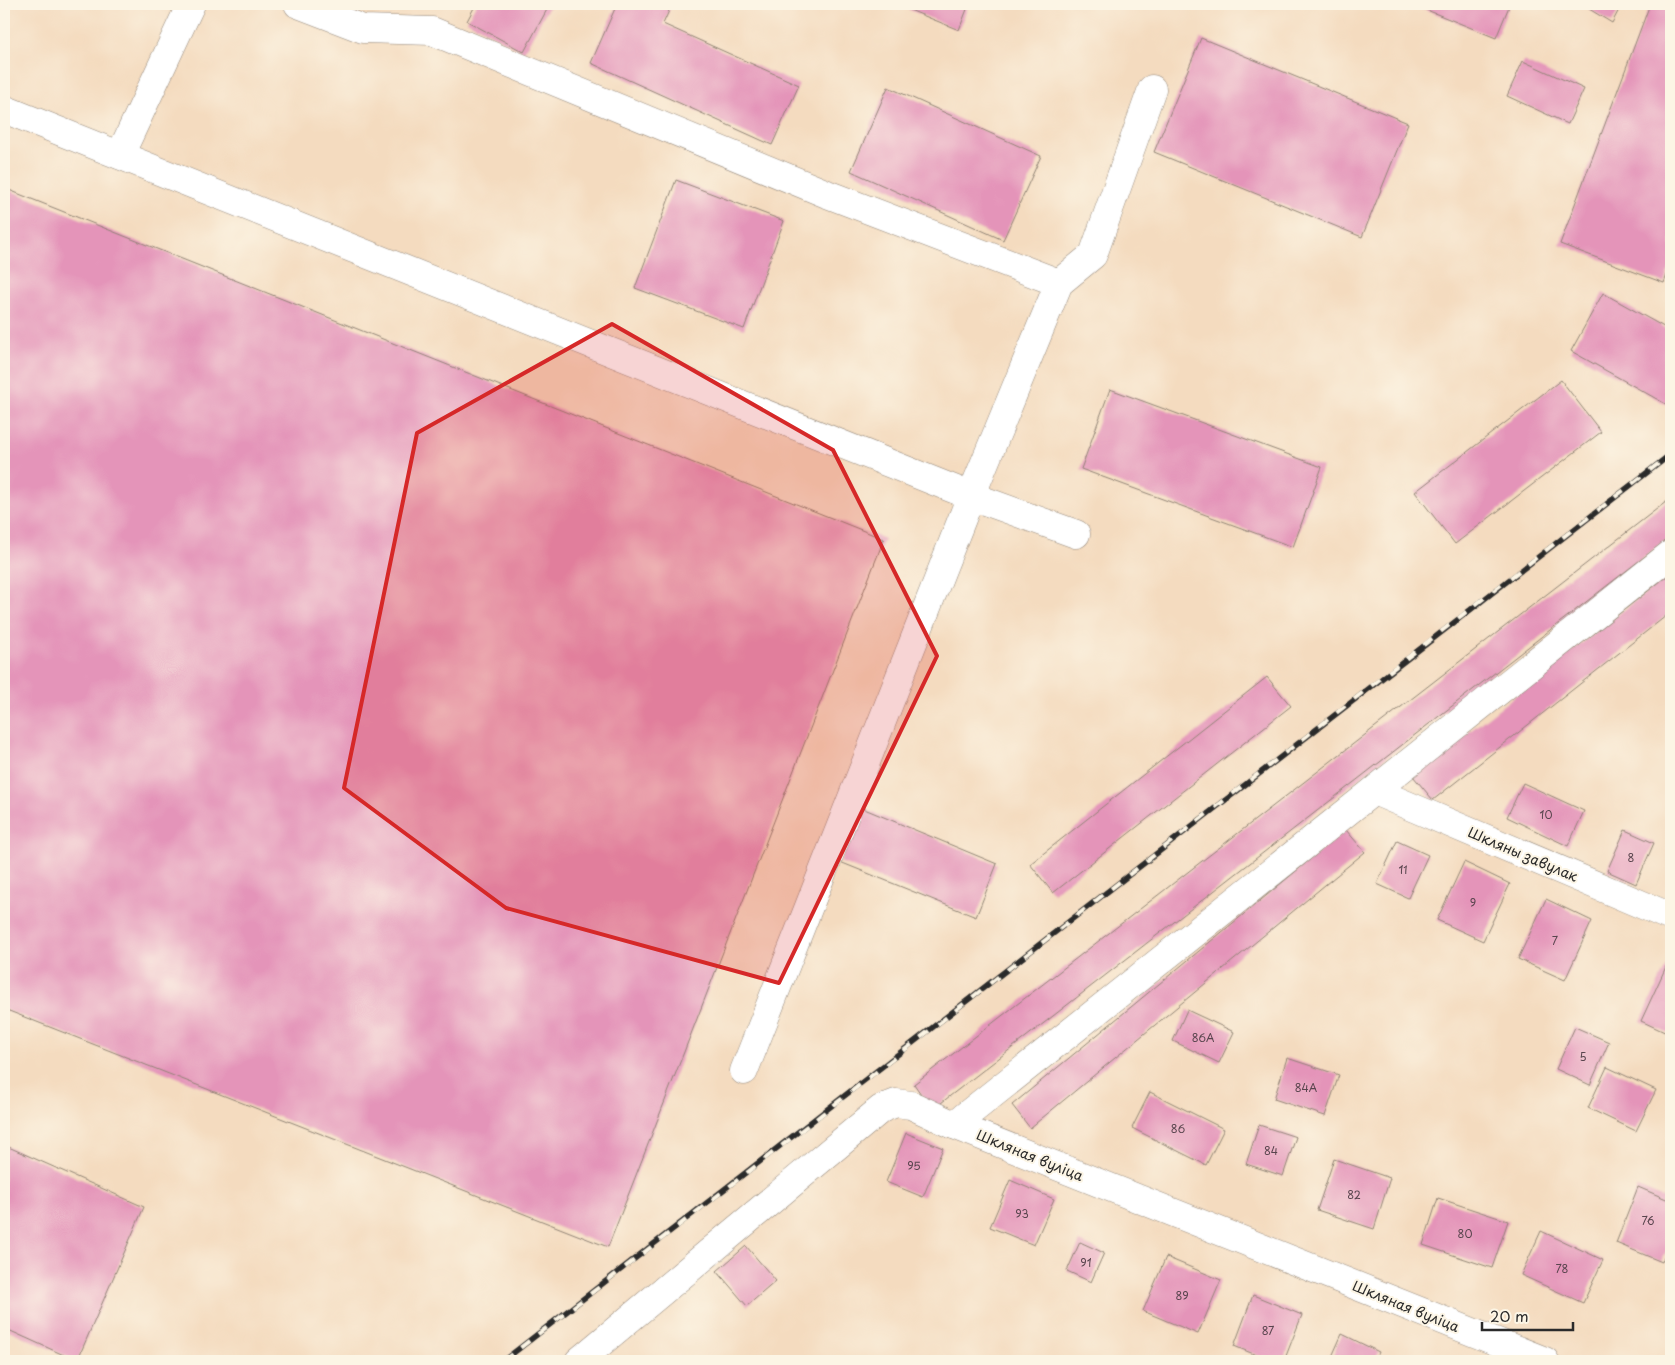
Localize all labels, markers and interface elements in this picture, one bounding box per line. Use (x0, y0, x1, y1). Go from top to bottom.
house number: 10 (1540, 806, 1552, 823)
street label: Шкляны завулак (1465, 821, 1582, 887)
house number: 8 (1628, 849, 1635, 866)
house number: 11 (1398, 861, 1408, 878)
house number: 9 (1470, 894, 1476, 911)
house number: 7 (1552, 932, 1558, 949)
house number: 86А (1192, 1029, 1215, 1046)
house number: 5 (1579, 1048, 1587, 1065)
house number: 84А (1295, 1079, 1318, 1096)
house number: 86 (1171, 1120, 1185, 1137)
street label: Шкляная вуліца (973, 1124, 1087, 1186)
house number: 84 (1264, 1142, 1278, 1159)
house number: 95 (907, 1157, 921, 1174)
house number: 82 (1347, 1186, 1361, 1203)
house number: 93 (1015, 1205, 1029, 1222)
house number: 76 (1641, 1212, 1655, 1229)
house number: 80 (1458, 1225, 1472, 1242)
house number: 91 (1080, 1254, 1092, 1271)
house number: 78 (1556, 1260, 1569, 1277)
street label: Шкляная вуліца (1349, 1275, 1463, 1337)
house number: 89 (1175, 1287, 1189, 1304)
scale bar (1482, 1300, 1574, 1332)
text: 20 m (1490, 1304, 1529, 1327)
house number: 87 (1262, 1322, 1274, 1339)

